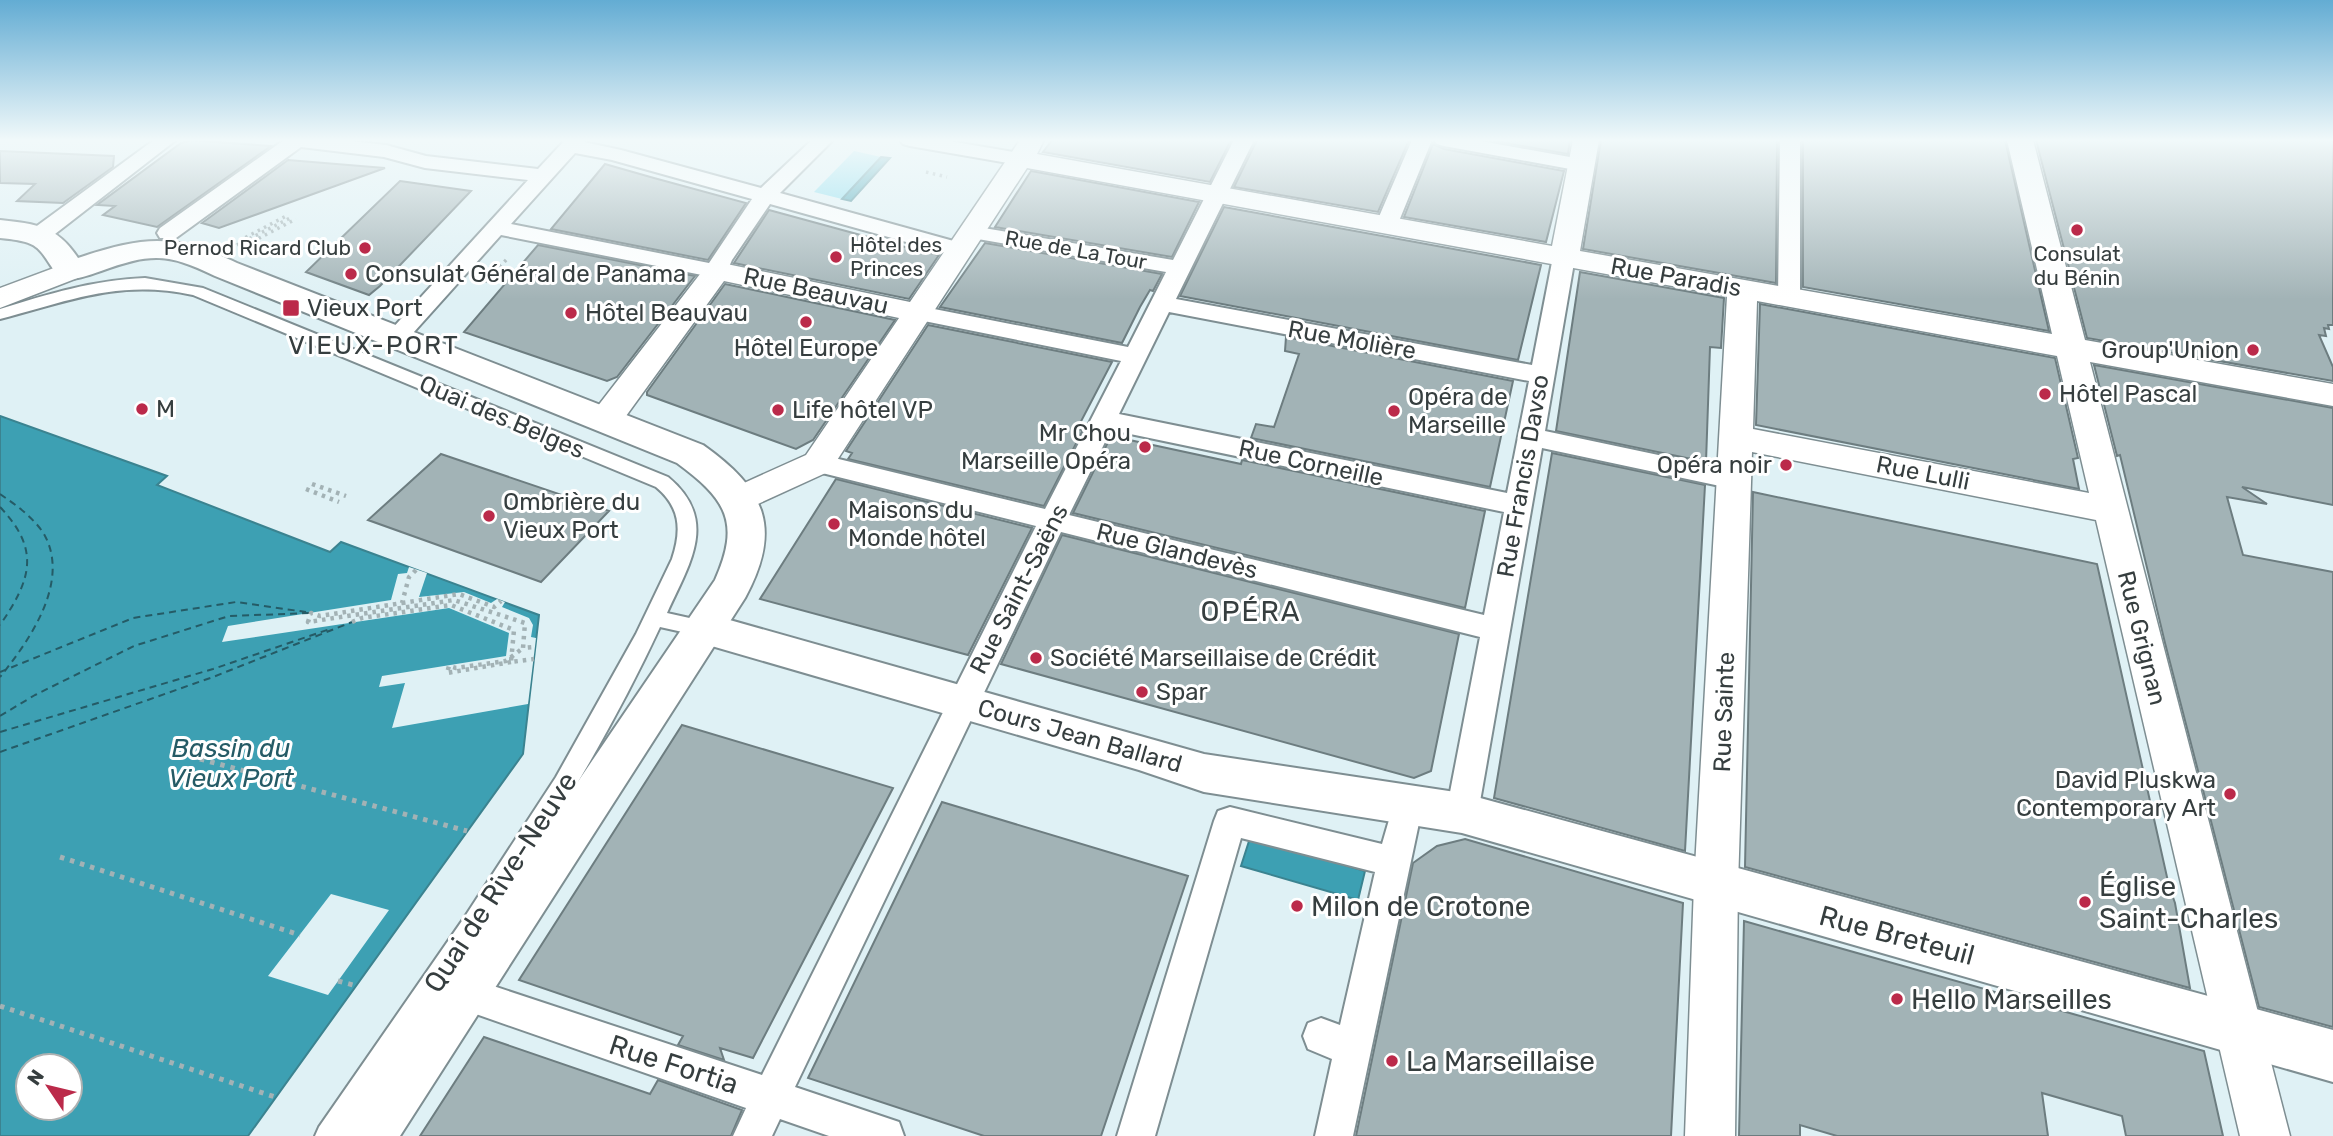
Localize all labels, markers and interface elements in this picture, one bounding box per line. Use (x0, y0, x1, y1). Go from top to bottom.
marker: Consulat du Bénin (2069, 222, 2085, 238)
street label: Rue de La Tour (1003, 225, 1149, 274)
place label: Hôtel des Princes (850, 232, 942, 281)
place label: Pernod Ricard Club (164, 235, 351, 260)
marker: Pernod Ricard Club (357, 240, 373, 256)
place label: Consulat du Bénin (2034, 241, 2120, 290)
marker: Hôtel des Princes (828, 249, 844, 265)
street label: Rue Paradis (1608, 252, 1744, 302)
place label: Consulat Général de Panama (365, 260, 686, 288)
street label: Rue Beauvau (741, 262, 891, 320)
marker: Consulat Général de Panama (343, 266, 359, 282)
place label: Vieux Port (307, 294, 423, 322)
marker: Vieux Port (281, 298, 301, 318)
place label: Hôtel Beauvau (585, 299, 748, 327)
marker: Hôtel Beauvau (563, 305, 579, 321)
marker: Hôtel Europe (798, 314, 814, 330)
street label: Rue Molière (1286, 315, 1418, 365)
district label: VIEUX-PORT (288, 330, 460, 361)
place label: Hôtel Europe (734, 334, 878, 362)
place label: Group'Union (2101, 336, 2239, 364)
marker: Group'Union (2245, 342, 2261, 358)
street label: Quai des Belges (415, 370, 589, 464)
street label: Rue Francis Davso (1491, 372, 1555, 580)
place label: Hôtel Pascal (2059, 380, 2197, 408)
place label: Opéra de Marseille (1408, 383, 1508, 439)
marker: Hôtel Pascal (2037, 386, 2053, 402)
place label: M (156, 395, 175, 423)
place label: Life hôtel VP (792, 396, 933, 424)
marker: M (134, 401, 150, 417)
marker: Life hôtel VP (770, 402, 786, 418)
marker: Opéra de Marseille (1386, 403, 1402, 419)
place label: Mr Chou Marseille Opéra (961, 419, 1131, 475)
street label: Rue Corneille (1236, 434, 1386, 492)
marker: Mr Chou Marseille Opéra (1137, 439, 1153, 455)
street label: Rue Lulli (1874, 450, 1972, 496)
place label: Opéra noir (1657, 451, 1772, 479)
marker: Opéra noir (1778, 457, 1794, 473)
place label: Ombrière du Vieux Port (503, 488, 640, 544)
place label: Maisons du Monde hôtel (848, 496, 986, 552)
street label: Rue Saint-Saëns (964, 500, 1074, 678)
marker: Ombrière du Vieux Port (481, 508, 497, 524)
marker: Maisons du Monde hôtel (826, 516, 842, 532)
street label: Rue Glandevès (1093, 517, 1261, 585)
street label: Rue Grignan (2112, 568, 2172, 708)
district label: OPÉRA (1200, 595, 1302, 628)
place label: Société Marseillaise de Crédit (1050, 644, 1376, 672)
marker: Société Marseillaise de Crédit (1028, 650, 1044, 666)
street label: Rue Sainte (1708, 651, 1740, 773)
place label: Spar (1156, 678, 1208, 706)
marker: Spar (1134, 684, 1150, 700)
street label: Cours Jean Ballard (975, 693, 1185, 779)
water label: Bassin du Vieux Port (168, 733, 295, 794)
street label: Quai de Rive-Neuve (417, 766, 584, 999)
place label: David Pluskwa Contemporary Art (2016, 766, 2216, 822)
marker: David Pluskwa Contemporary Art (2222, 786, 2238, 802)
place label: Église Saint-Charles (2099, 870, 2278, 935)
place label: Milon de Crotone (1311, 890, 1531, 923)
marker: Église Saint-Charles (2077, 894, 2093, 910)
marker: Milon de Crotone (1289, 898, 1305, 914)
street label: Rue Breteuil (1816, 899, 1978, 972)
place label: Hello Marseilles (1911, 983, 2112, 1016)
marker: Hello Marseilles (1889, 991, 1905, 1007)
street label: Rue Fortia (605, 1028, 743, 1101)
place label: La Marseillaise (1406, 1045, 1595, 1078)
north arrow (14, 1052, 84, 1122)
marker: La Marseillaise (1384, 1053, 1400, 1069)
text: N (22, 1065, 49, 1090)

